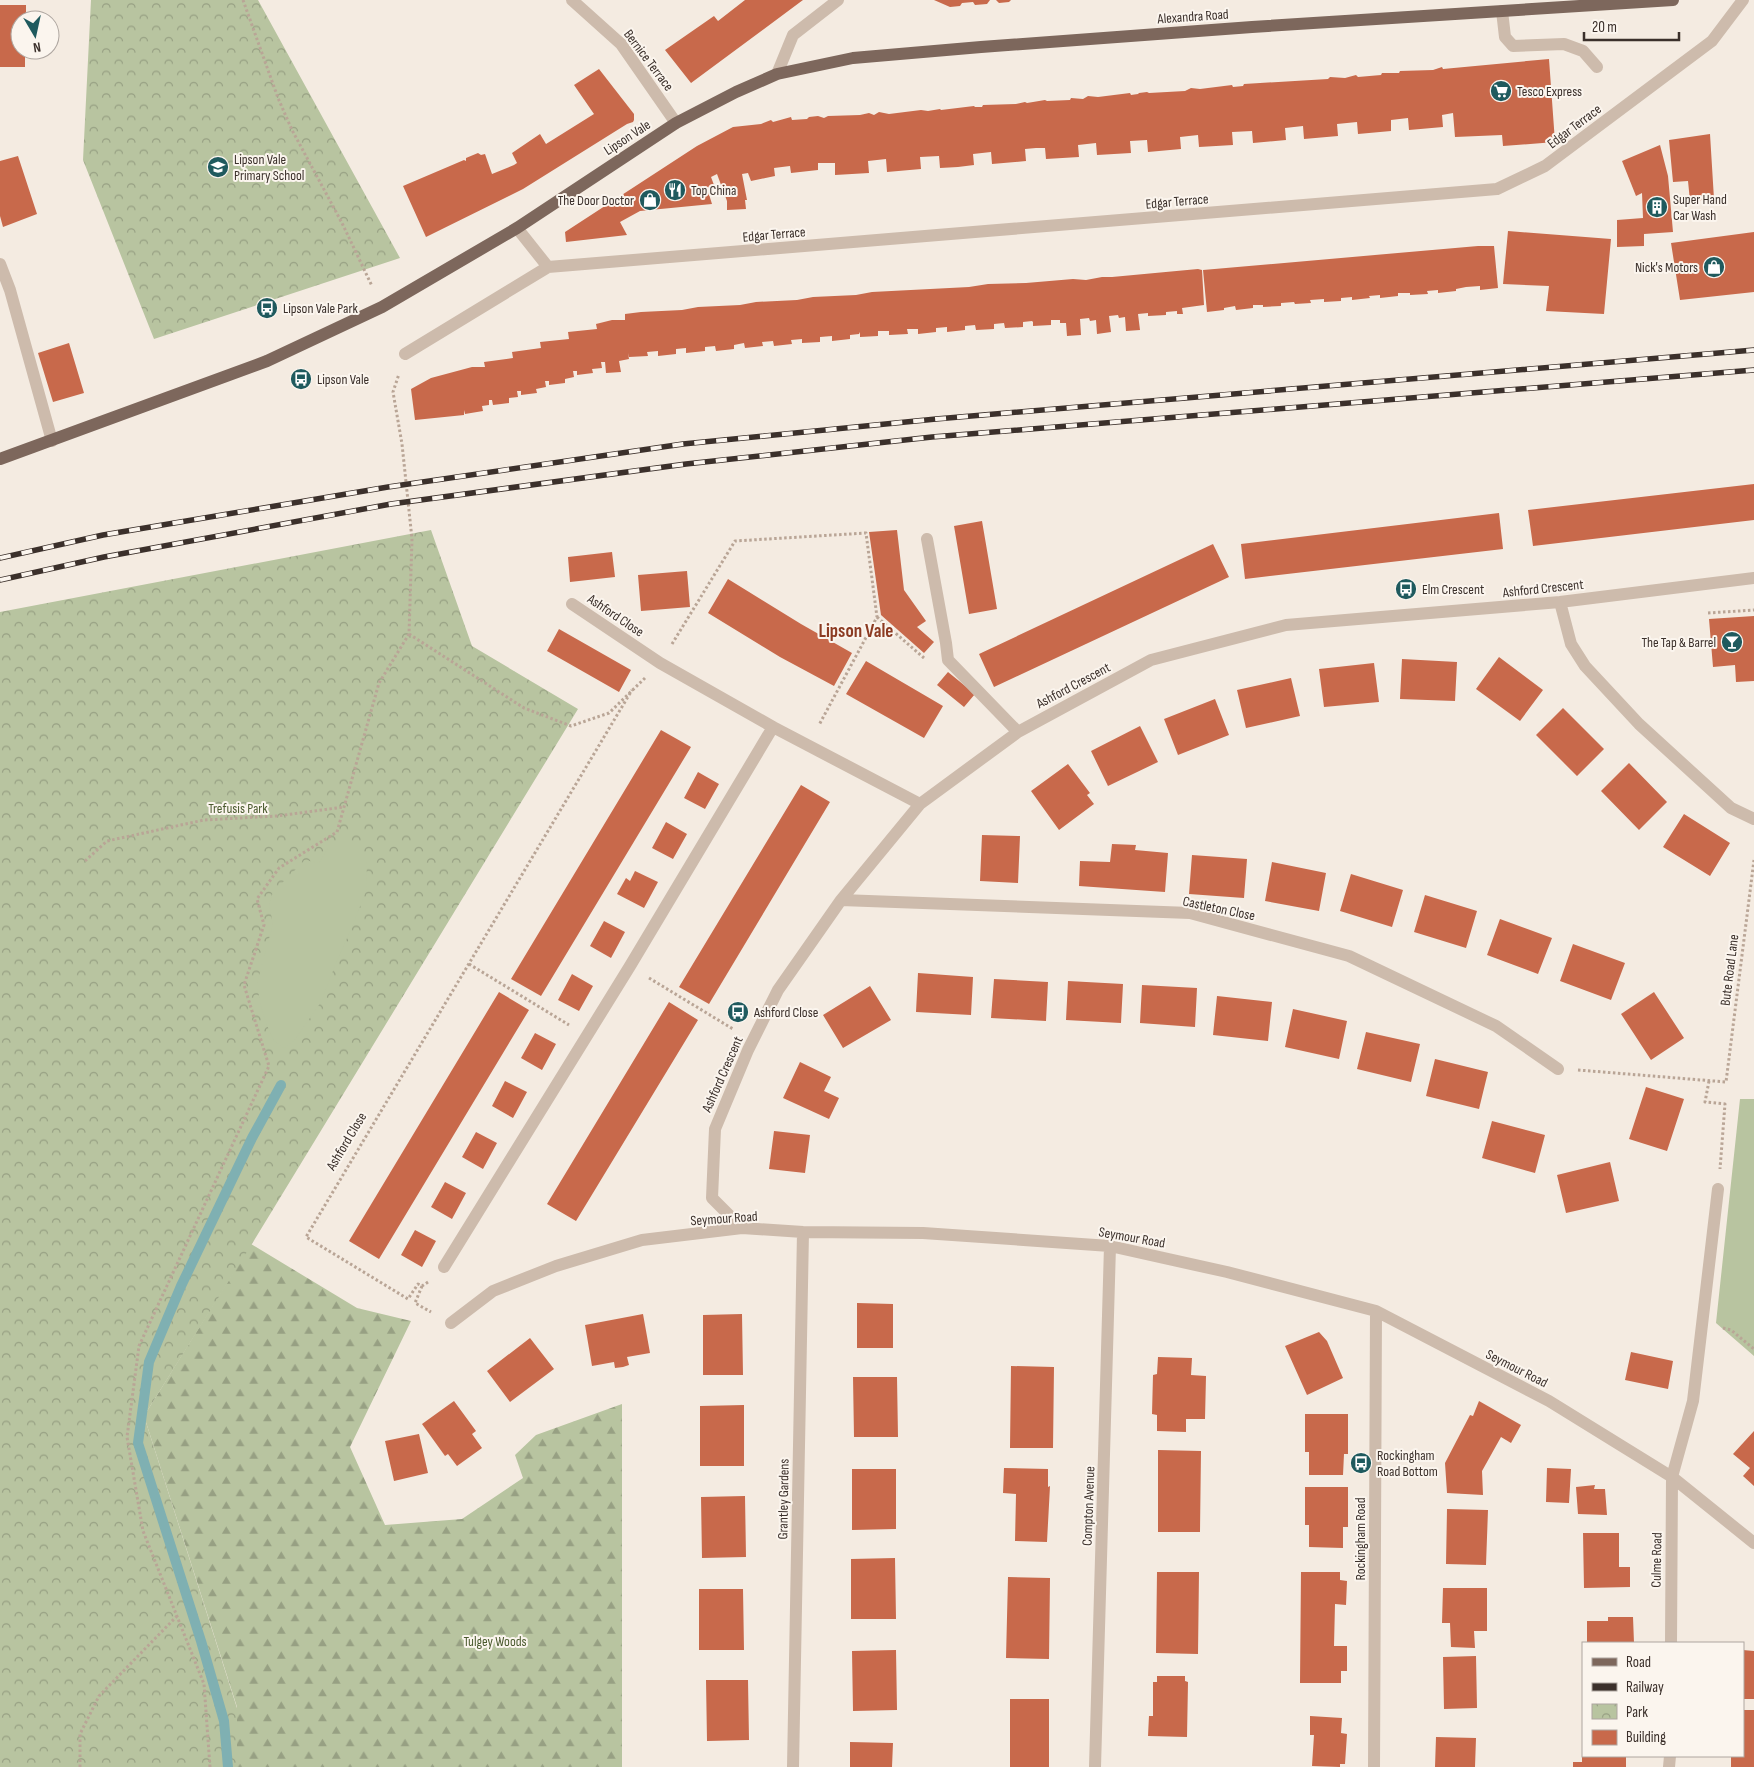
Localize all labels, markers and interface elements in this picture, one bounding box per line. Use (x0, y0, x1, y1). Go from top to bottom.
street label: Alexandra Road (1156, 6, 1229, 28)
north arrow (10, 10, 60, 60)
scale bar (1584, 10, 1679, 42)
text: 20 m (1592, 18, 1617, 37)
street label: Bernice Terrace (620, 26, 677, 94)
text: N (32, 38, 42, 56)
supermarket icon: Tesco Express (1489, 79, 1513, 103)
place label: Tesco Express (1517, 83, 1582, 100)
street label: Edgar Terrace (1544, 101, 1605, 152)
street label: Lipson Vale (601, 116, 654, 159)
place label: Lipson Vale Primary School (234, 151, 304, 184)
school or university icon: Lipson Vale Primary School (206, 155, 230, 179)
restaurant icon: Top China (663, 178, 687, 202)
place label: Top China (691, 182, 736, 199)
shop icon: The Door Doctor (638, 188, 662, 212)
street label: Edgar Terrace (1145, 190, 1209, 213)
place label: Super Hand Car Wash (1673, 191, 1727, 224)
place label: The Door Doctor (558, 192, 634, 209)
building icon: Super Hand Car Wash (1645, 195, 1669, 219)
street label: Edgar Terrace (742, 223, 806, 246)
shop icon: Nick's Motors (1702, 255, 1726, 279)
place label: Nick's Motors (1635, 259, 1698, 276)
bus stop icon: Lipson Vale Park (255, 296, 279, 320)
place label: Lipson Vale Park (283, 300, 358, 317)
bus stop icon: Lipson Vale (289, 367, 313, 391)
place label: Lipson Vale (317, 371, 369, 388)
street label: Ashford Crescent (1501, 576, 1584, 601)
bus stop icon: Elm Crescent (1394, 577, 1418, 601)
place label: Elm Crescent (1422, 581, 1484, 598)
street label: Ashford Close (583, 590, 647, 640)
district label: Lipson Vale (819, 620, 893, 643)
bar icon: The Tap & Barrel (1720, 630, 1744, 654)
place label: The Tap & Barrel (1641, 634, 1716, 651)
street label: Ashford Crescent (1033, 659, 1113, 712)
park label: Trefusis Park (208, 800, 268, 817)
street label: Castleton Close (1181, 893, 1257, 924)
street label: Bute Road Lane (1717, 933, 1742, 1007)
bus stop icon: Ashford Close (726, 1000, 750, 1024)
place label: Ashford Close (753, 1004, 818, 1021)
street label: Ashford Crescent (698, 1034, 747, 1116)
street label: Ashford Close (322, 1109, 370, 1174)
street label: Seymour Road (690, 1208, 758, 1229)
street label: Seymour Road (1097, 1223, 1167, 1252)
street label: Seymour Road (1483, 1346, 1551, 1391)
place label: Rockingham Road Bottom (1377, 1447, 1438, 1480)
bus stop icon: Rockingham Road Bottom (1349, 1451, 1373, 1475)
street label: Grantley Gardens (774, 1458, 793, 1540)
street label: Compton Avenue (1079, 1466, 1098, 1546)
street label: Rockingham Road (1352, 1497, 1369, 1581)
street label: Culme Road (1648, 1532, 1665, 1588)
park label: Tulgey Woods (463, 1633, 527, 1650)
legend (1582, 1642, 1744, 1757)
text: Road (1626, 1653, 1651, 1672)
text: Railway (1626, 1678, 1664, 1697)
text: Park (1626, 1703, 1648, 1722)
text: Building (1626, 1728, 1666, 1747)

